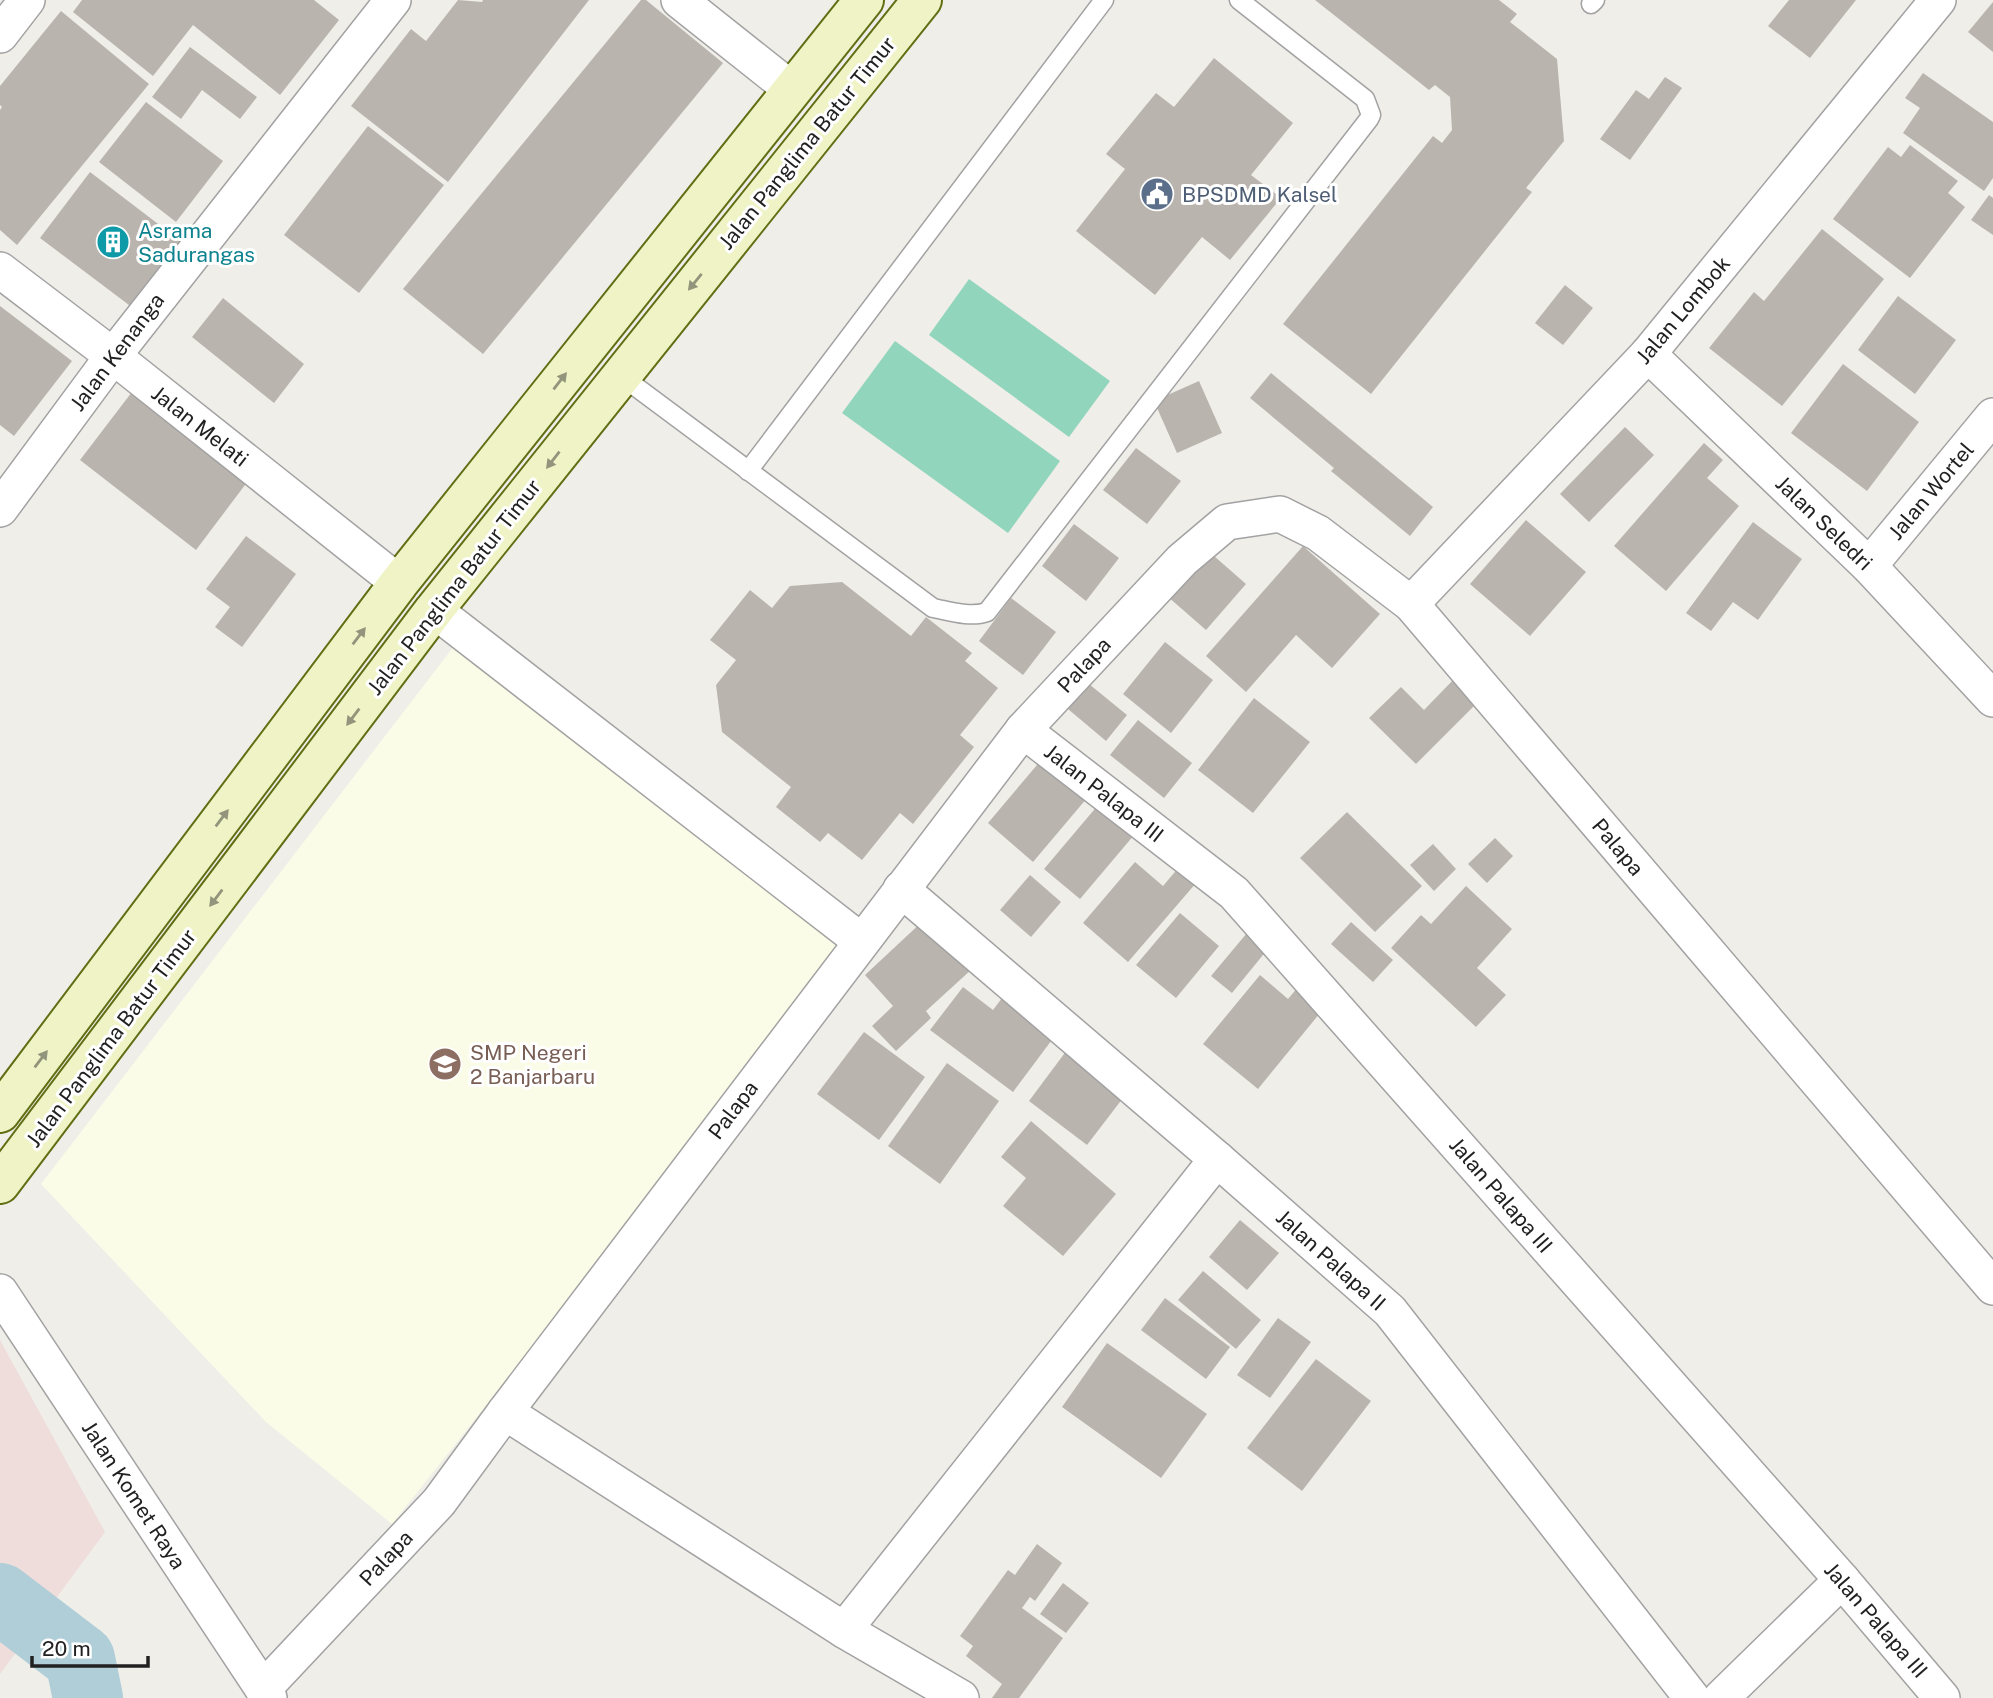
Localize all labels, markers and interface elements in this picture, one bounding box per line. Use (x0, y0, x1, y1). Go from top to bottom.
street label: Jalan Panglima Batur Timur (713, 31, 901, 255)
public building icon: BPSDMD Kalsel (1138, 175, 1176, 213)
place label: BPSDMD Kalsel (1182, 182, 1337, 207)
place label: Asrama Sadurangas (138, 218, 255, 267)
building icon: Asrama Sadurangas (94, 223, 132, 261)
street label: Jalan Lombok (1631, 251, 1735, 369)
one-way arrow (687, 273, 702, 291)
street label: Jalan Kenanga (65, 288, 169, 416)
one-way arrow (552, 372, 567, 389)
street label: Jalan Melati (147, 380, 253, 472)
street label: Jalan Wortel (1883, 437, 1979, 545)
one-way arrow (546, 451, 560, 469)
street label: Jalan Seledri (1770, 471, 1878, 575)
street label: Jalan Panglima Batur Timur (362, 474, 546, 700)
one-way arrow (351, 628, 366, 646)
street label: Palapa (1052, 632, 1116, 698)
one-way arrow (347, 708, 361, 726)
street label: Jalan Palapa III (1039, 739, 1169, 847)
one-way arrow (215, 809, 229, 827)
street label: Palapa (1587, 813, 1649, 881)
one-way arrow (209, 889, 223, 908)
street label: Jalan Panglima Batur Timur (21, 924, 201, 1152)
place label: SMP Negeri 2 Banjarbaru (470, 1040, 595, 1089)
school or university icon: SMP Negeri 2 Banjarbaru (426, 1045, 464, 1083)
one-way arrow (34, 1050, 48, 1068)
street label: Palapa (703, 1076, 763, 1144)
street label: Jalan Palapa III (1444, 1132, 1558, 1258)
street label: Jalan Palapa II (1271, 1204, 1391, 1316)
street label: Jalan Komet Raya (77, 1416, 191, 1574)
street label: Palapa (354, 1525, 418, 1591)
street label: Jalan Palapa III (1819, 1557, 1933, 1683)
scale bar (32, 1624, 147, 1668)
text: 20 m (42, 1636, 91, 1661)

